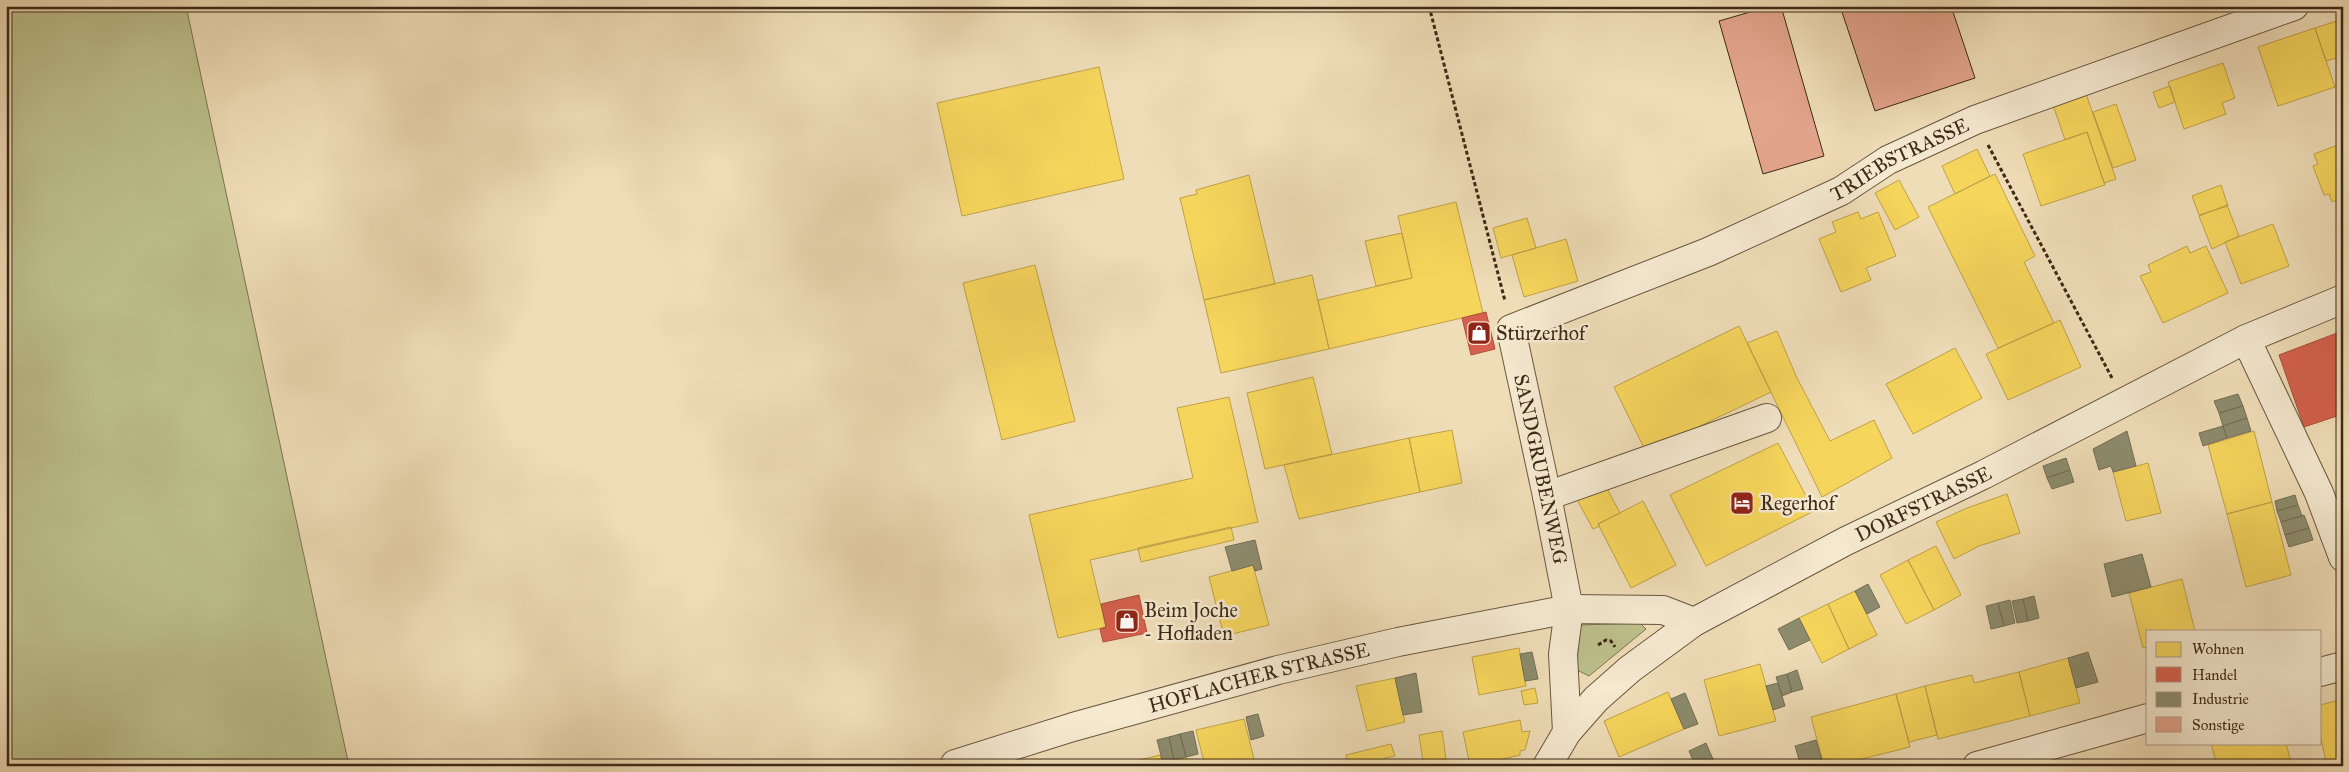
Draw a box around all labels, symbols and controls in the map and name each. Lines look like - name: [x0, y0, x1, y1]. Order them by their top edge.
- street label: TRIEBSTRASSE: [1827, 113, 1972, 206]
- shop icon: Stürzerhof: [1466, 320, 1492, 346]
- place label: Stürzerhof: [1496, 321, 1589, 345]
- street label: SANDGRUBENWEG: [1509, 372, 1573, 566]
- street label: DORFSTRASSE: [1851, 461, 1995, 547]
- hotel icon: Regerhof: [1729, 490, 1755, 516]
- place label: Regerhof: [1760, 491, 1838, 516]
- place label: Beim Joche - Hofladen: [1144, 598, 1238, 645]
- shop icon: Beim Joche - Hofladen: [1114, 608, 1140, 634]
- legend: [2146, 630, 2322, 744]
- street label: HOFLACHER STRASSE: [1146, 637, 1372, 717]
- text: Wohnen: [2192, 640, 2244, 658]
- text: Handel: [2192, 666, 2238, 684]
- text: Industrie: [2192, 690, 2249, 708]
- text: Sonstige: [2192, 716, 2245, 734]

